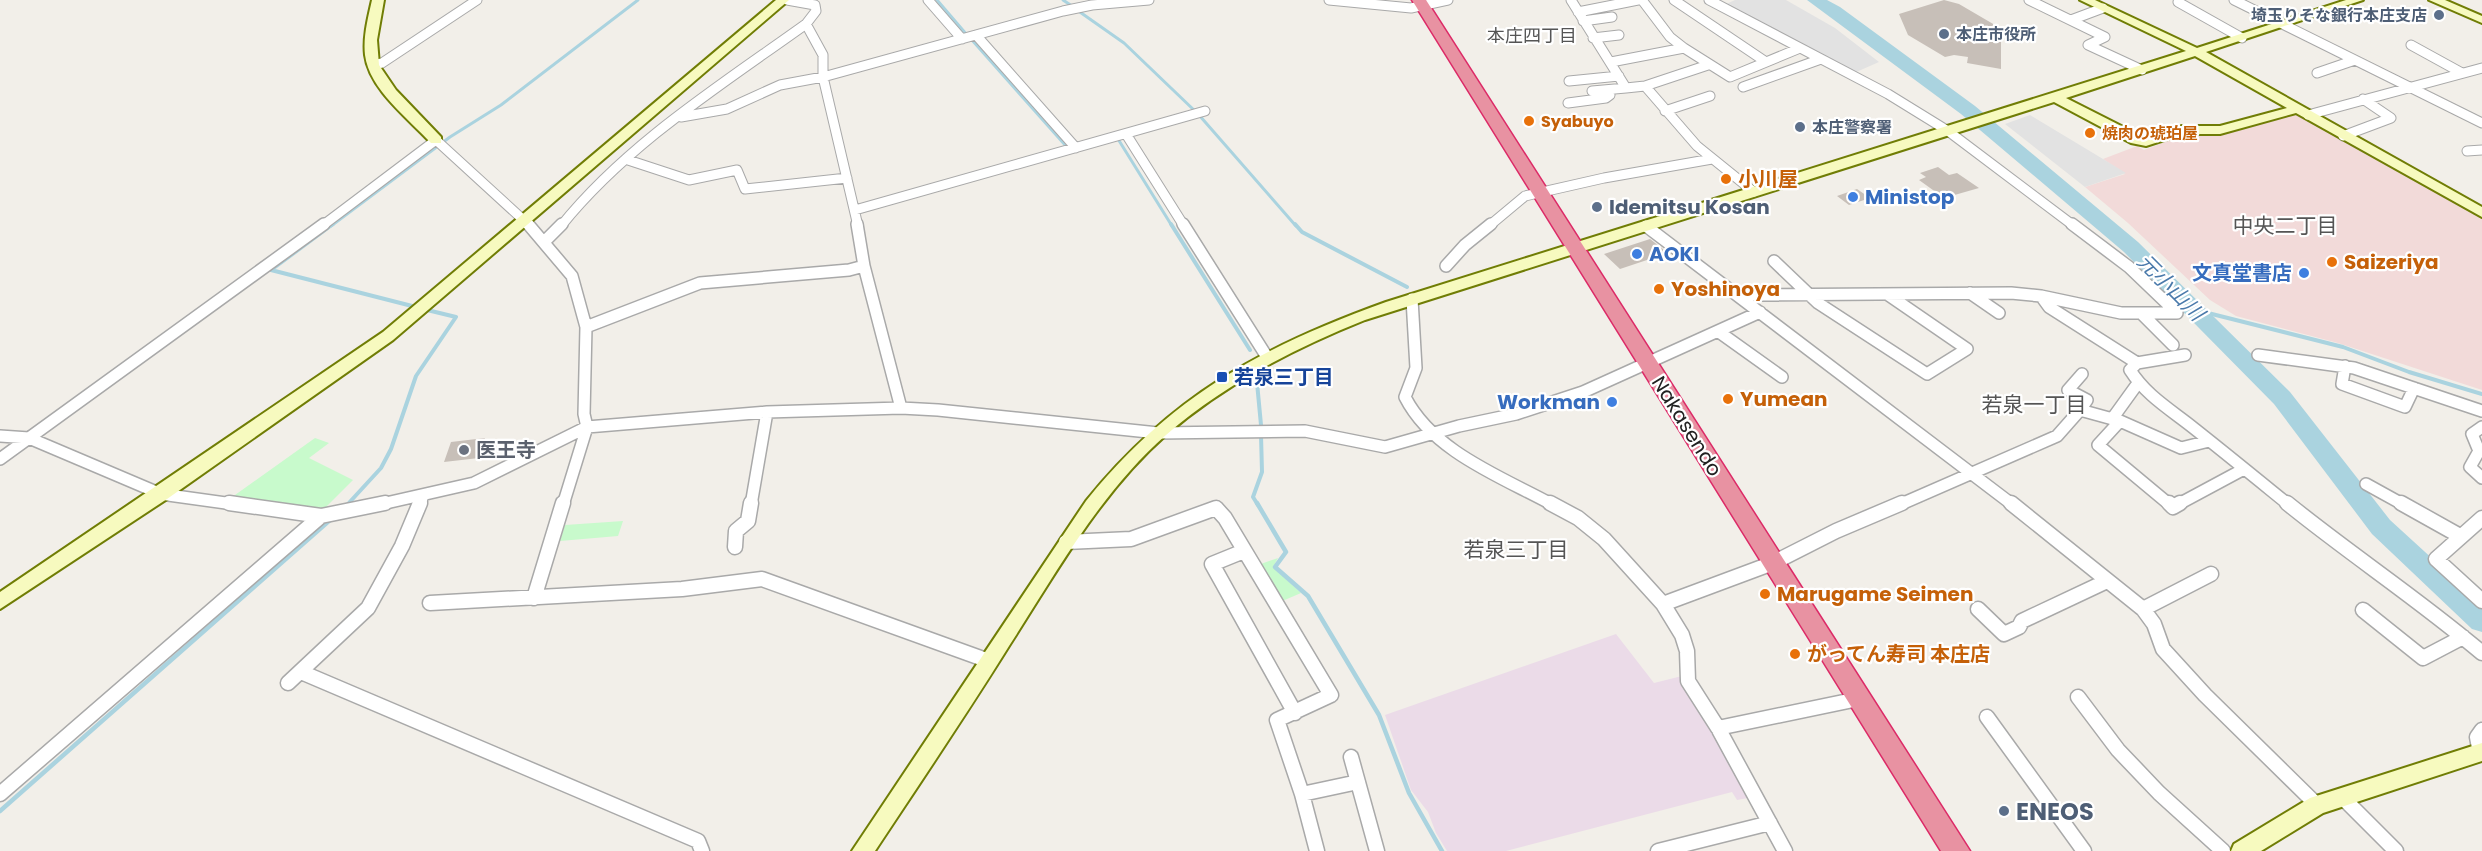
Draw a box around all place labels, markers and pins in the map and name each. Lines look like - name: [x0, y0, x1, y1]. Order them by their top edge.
- place label: 埼玉りそな銀行本庄支店: [2251, 4, 2427, 27]
- marker: 埼玉りそな銀行本庄支店: [2432, 8, 2446, 22]
- place label: 本庄市役所: [1956, 23, 2036, 46]
- marker: 本庄市役所: [1937, 27, 1951, 41]
- place label: Syabuyo: [1541, 110, 1614, 133]
- marker: Syabuyo: [1522, 114, 1536, 128]
- place label: 本庄警察署: [1812, 116, 1892, 139]
- marker: 本庄警察署: [1793, 120, 1807, 134]
- place label: 焼肉の琥珀屋: [2102, 122, 2198, 145]
- marker: 焼肉の琥珀屋: [2083, 126, 2097, 140]
- place label: 小川屋: [1738, 165, 1798, 193]
- marker: 小川屋: [1719, 172, 1733, 186]
- place label: Ministop: [1865, 183, 1955, 211]
- marker: Ministop: [1846, 190, 1860, 204]
- place label: Idemitsu Kosan: [1609, 193, 1770, 221]
- marker: Idemitsu Kosan: [1590, 200, 1604, 214]
- place label: AOKI: [1649, 240, 1699, 268]
- marker: AOKI: [1630, 247, 1644, 261]
- place label: Saizeriya: [2344, 248, 2439, 276]
- marker: Saizeriya: [2325, 255, 2339, 269]
- place label: 文真堂書店: [2192, 259, 2292, 287]
- marker: 文真堂書店: [2297, 266, 2311, 280]
- place label: Yoshinoya: [1671, 275, 1780, 303]
- marker: Yoshinoya: [1652, 282, 1666, 296]
- place label: 若泉三丁目: [1234, 363, 1334, 391]
- marker: 若泉三丁目: [1215, 370, 1229, 384]
- place label: Yumean: [1740, 385, 1827, 413]
- place label: Workman: [1497, 388, 1600, 416]
- marker: Yumean: [1721, 392, 1735, 406]
- marker: Workman: [1605, 395, 1619, 409]
- place label: 医王寺: [476, 436, 536, 464]
- marker: 医王寺: [457, 443, 471, 457]
- place label: Marugame Seimen: [1777, 580, 1973, 608]
- marker: Marugame Seimen: [1758, 587, 1772, 601]
- place label: がってん寿司 本庄店: [1807, 640, 1990, 668]
- marker: がってん寿司 本庄店: [1788, 647, 1802, 661]
- place label: ENEOS: [2016, 795, 2094, 828]
- marker: ENEOS: [1997, 804, 2011, 818]

